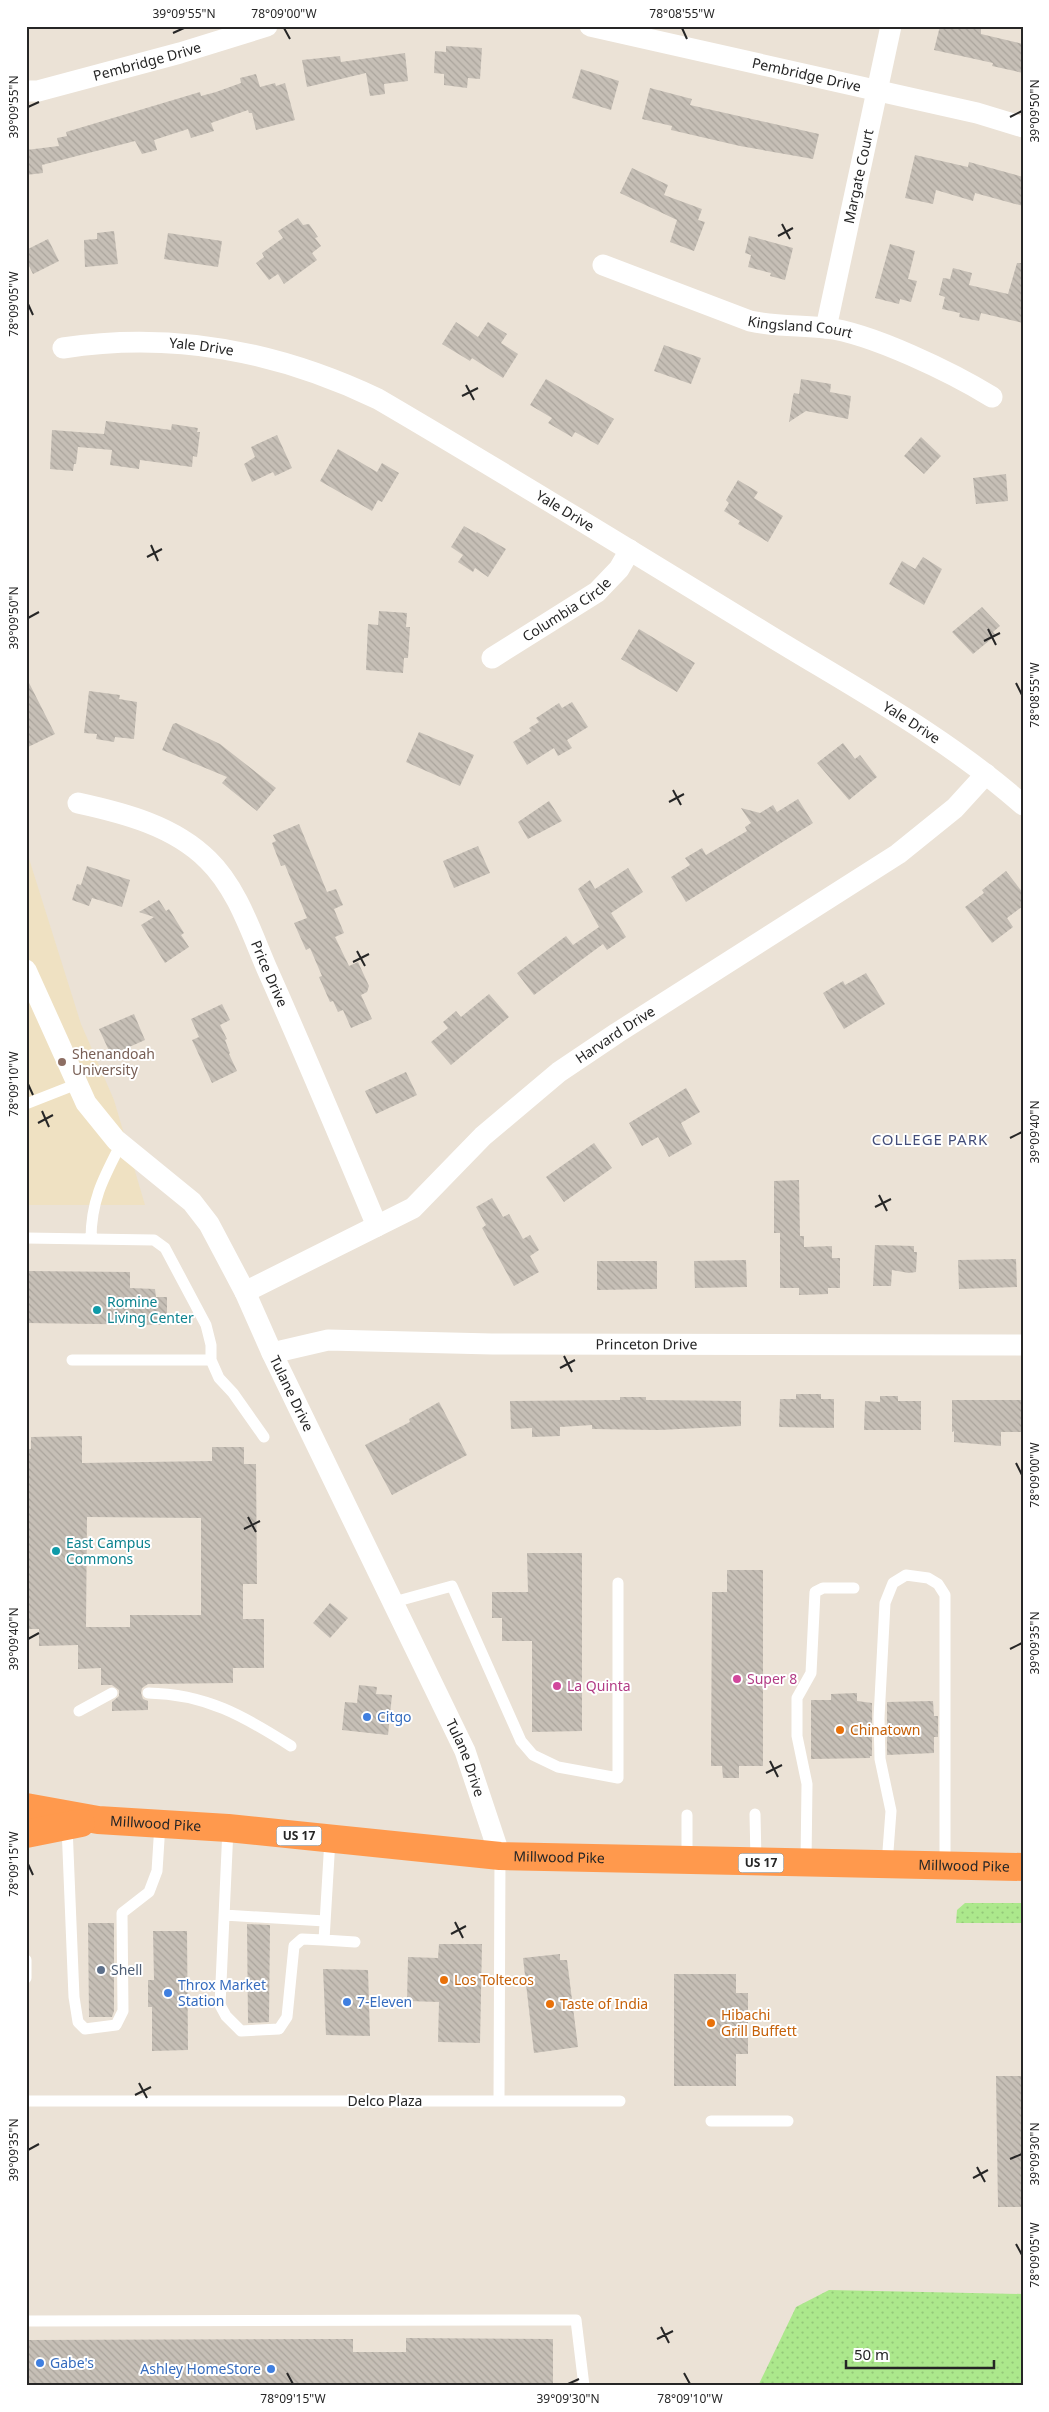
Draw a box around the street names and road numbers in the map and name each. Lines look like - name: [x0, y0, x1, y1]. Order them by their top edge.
- street label: Pembridge Drive: [91, 37, 203, 85]
- street label: Pembridge Drive: [750, 53, 863, 96]
- street label: Margate Court: [839, 127, 878, 225]
- street label: Kingsland Court: [746, 311, 855, 342]
- street label: Yale Drive: [169, 333, 236, 360]
- street label: Yale Drive: [533, 485, 598, 535]
- street label: Columbia Circle: [519, 573, 615, 646]
- street label: Yale Drive: [879, 696, 944, 748]
- street label: Price Drive: [247, 937, 293, 1010]
- street label: Harvard Drive: [571, 1001, 658, 1067]
- street label: Princeton Drive: [596, 1334, 697, 1353]
- street label: Tulane Drive: [266, 1352, 319, 1434]
- street label: Tulane Drive: [442, 1716, 490, 1799]
- street label: Millwood Pike: [110, 1811, 202, 1835]
- road number: US 17: [276, 1826, 322, 1845]
- street label: Millwood Pike: [513, 1846, 605, 1867]
- road number: US 17: [738, 1854, 784, 1872]
- street label: Millwood Pike: [918, 1855, 1010, 1876]
- street label: Delco Plaza: [348, 2091, 422, 2110]

